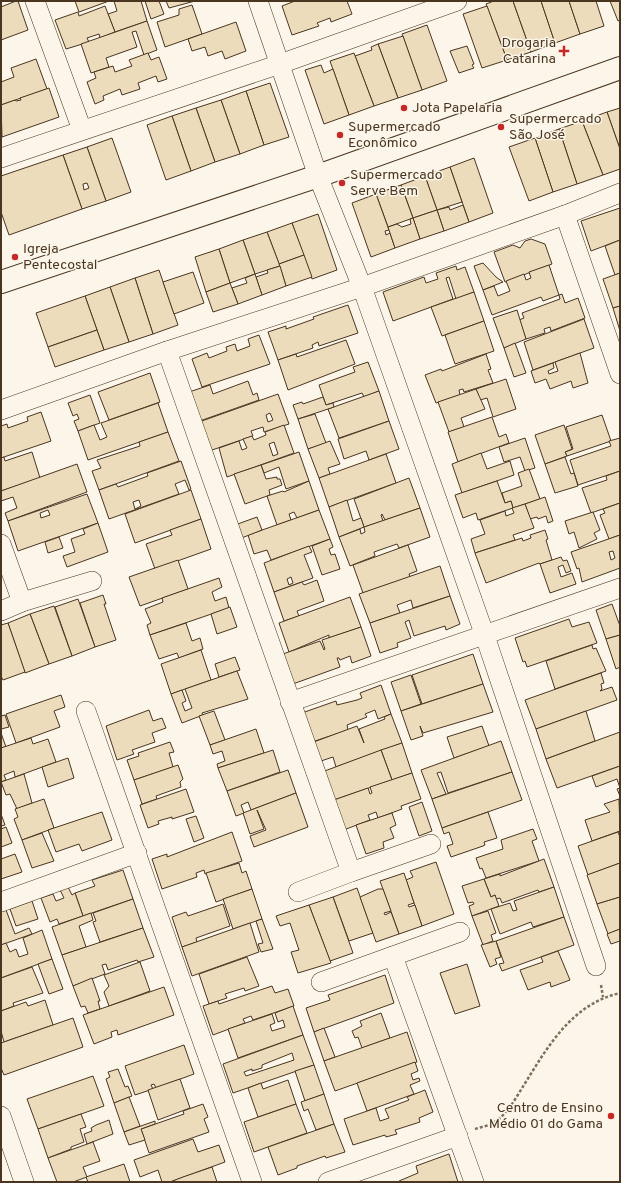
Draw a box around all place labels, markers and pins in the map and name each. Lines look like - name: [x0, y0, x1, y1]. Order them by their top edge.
- place label: Drogaria Catarina: [501, 35, 556, 68]
- marker: Drogaria Catarina: [559, 46, 569, 56]
- place label: Jota Papelaria: [412, 100, 502, 117]
- marker: Jota Papelaria: [399, 103, 409, 113]
- place label: Supermercado São José: [509, 111, 602, 144]
- place label: Supermercado Econômico: [348, 119, 441, 152]
- marker: Supermercado São José: [496, 122, 506, 132]
- marker: Supermercado Econômico: [335, 130, 345, 140]
- place label: Supermercado Serve Bem: [350, 167, 443, 200]
- marker: Supermercado Serve Bem: [337, 178, 347, 188]
- place label: Igreja Pentecostal: [23, 241, 98, 274]
- marker: Igreja Pentecostal: [10, 252, 20, 262]
- place label: Centro de Ensino Médio 01 do Gama: [489, 1100, 603, 1133]
- marker: Centro de Ensino Médio 01 do Gama: [606, 1111, 616, 1121]

